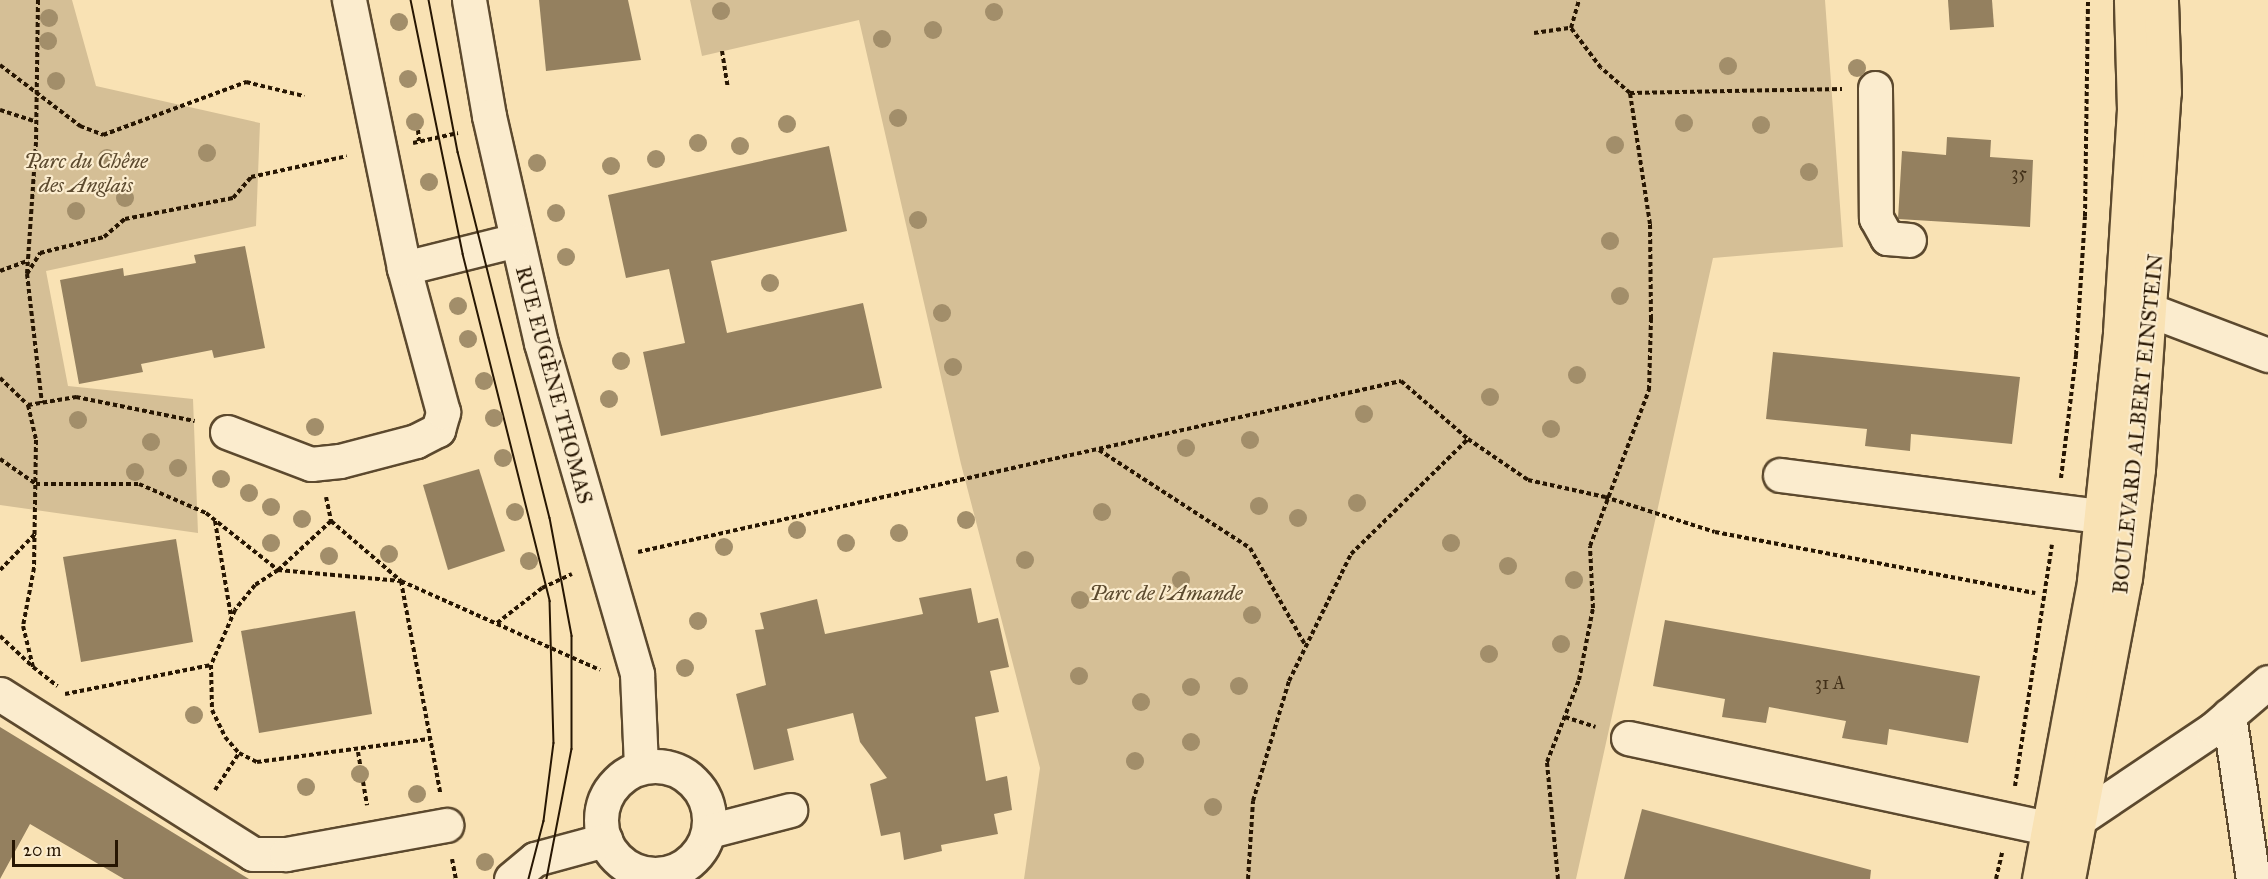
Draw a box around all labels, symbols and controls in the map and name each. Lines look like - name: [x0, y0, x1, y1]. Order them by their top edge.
- park label: Parc du Chêne des Anglais: [24, 148, 148, 198]
- house number: 35: [2011, 162, 2027, 184]
- street label: BOULEVARD ALBERT EINSTEIN: [2108, 253, 2168, 595]
- street label: RUE EUGÈNE THOMAS: [510, 263, 598, 507]
- park label: Parc de l'Amande: [1089, 580, 1243, 606]
- house number: 31 A: [1815, 672, 1845, 694]
- scale bar: [15, 828, 122, 866]
- text: 20 m: [23, 839, 61, 861]

